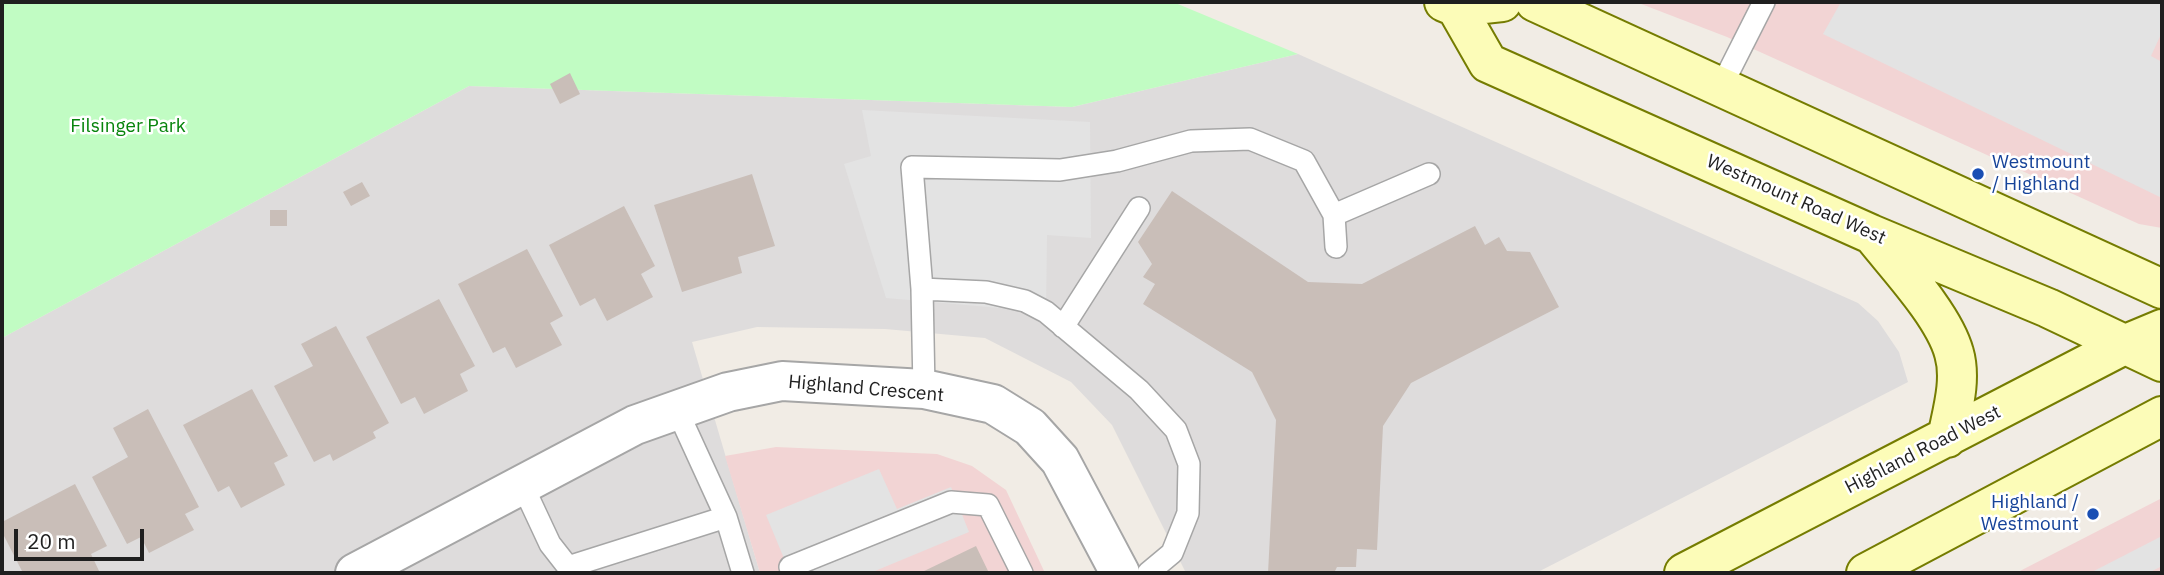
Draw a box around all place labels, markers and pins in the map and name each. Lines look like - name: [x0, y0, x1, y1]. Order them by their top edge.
- place label: Westmount / Highland: [1992, 152, 2090, 196]
- marker: Westmount / Highland: [1970, 166, 1986, 182]
- place label: Highland / Westmount: [1981, 492, 2079, 536]
- marker: Highland / Westmount: [2085, 506, 2101, 522]

